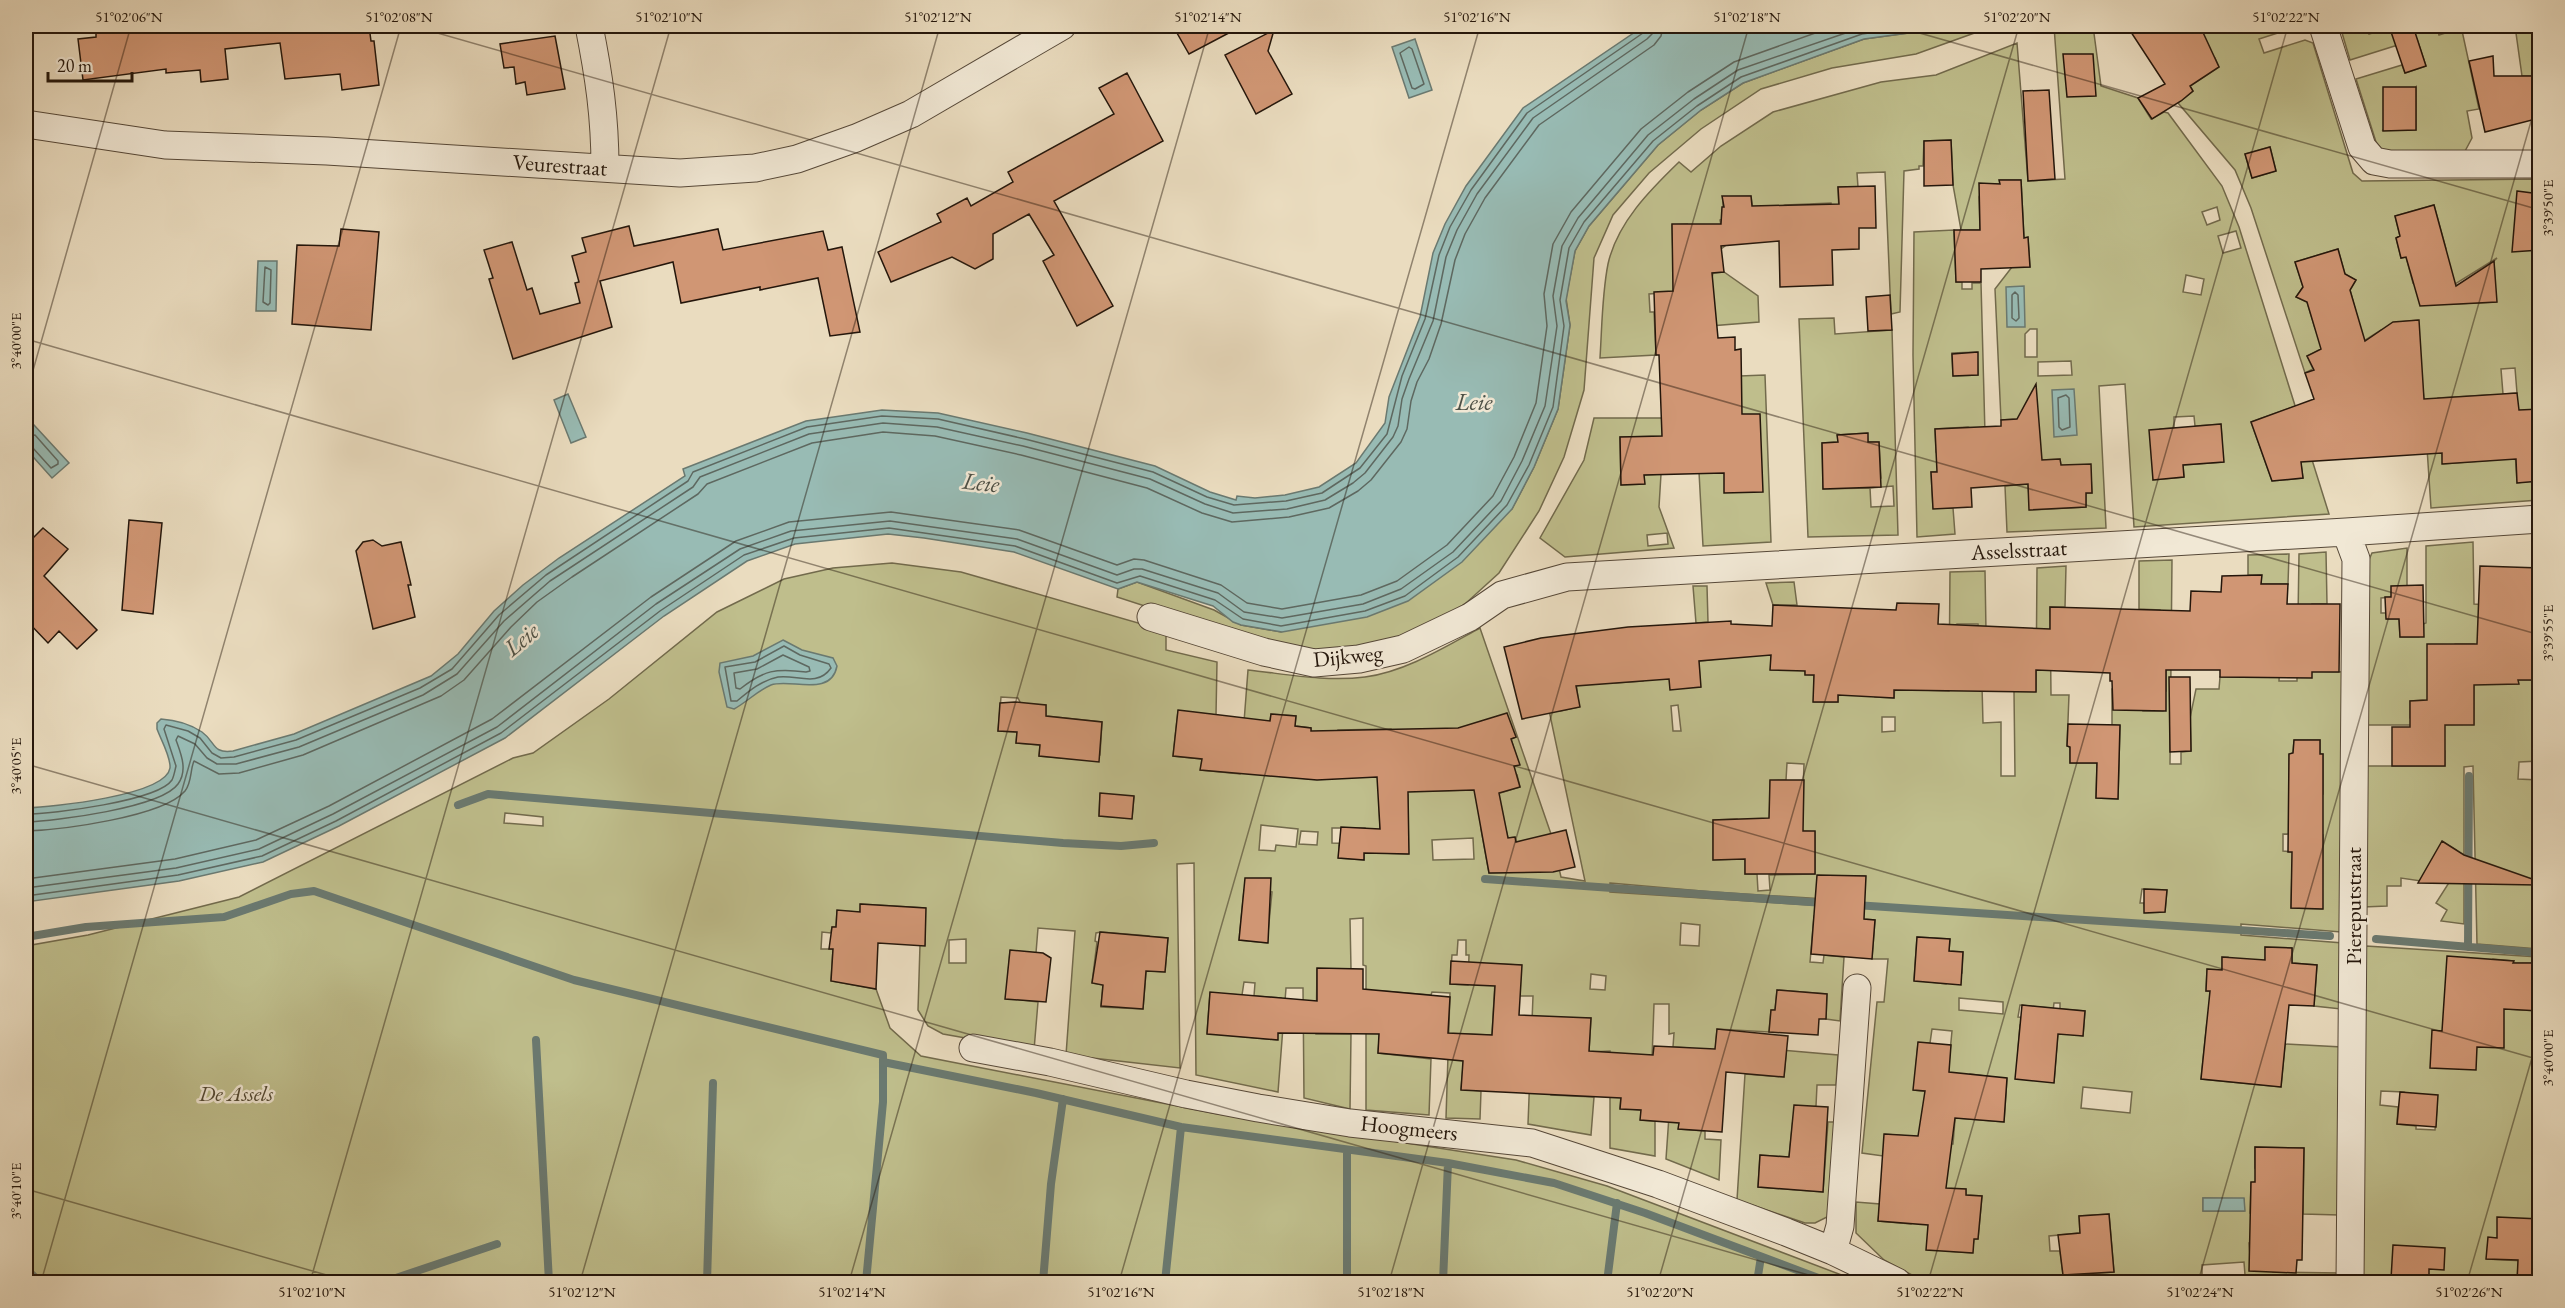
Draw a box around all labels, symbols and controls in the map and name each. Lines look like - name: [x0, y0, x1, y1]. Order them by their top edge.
- text: 51°02'06"N: [95, 7, 163, 26]
- text: 51°02'08"N: [365, 7, 433, 26]
- text: 51°02'10"N: [635, 7, 703, 26]
- text: 51°02'12"N: [904, 7, 972, 26]
- text: 51°02'14"N: [1174, 7, 1242, 26]
- text: 51°02'16"N: [1443, 7, 1511, 26]
- text: 51°02'18"N: [1713, 7, 1781, 26]
- text: 51°02'20"N: [1983, 7, 2051, 26]
- text: 51°02'22"N: [2252, 7, 2320, 26]
- scale bar: [48, 45, 132, 83]
- text: 20 m: [57, 54, 92, 77]
- street label: Veurestraat: [512, 147, 608, 183]
- text: 3°39'50"E: [2538, 179, 2557, 236]
- text: 3°40'00"E: [6, 312, 25, 369]
- water label: Leie: [1455, 386, 1493, 417]
- water label: Leie: [960, 465, 1002, 499]
- street label: Asselsstraat: [1969, 533, 2068, 567]
- text: 3°39'55"E: [2538, 604, 2557, 661]
- water label: Leie: [496, 615, 546, 663]
- street label: Dijkweg: [1312, 638, 1385, 674]
- text: 3°40'05"E: [6, 737, 25, 794]
- street label: Piereputstraat: [2339, 847, 2368, 965]
- text: 3°40'00"E: [2538, 1029, 2557, 1086]
- park label: De Assels: [198, 1079, 274, 1108]
- street label: Hoogmeers: [1359, 1108, 1459, 1148]
- text: 3°40'10"E: [6, 1162, 25, 1219]
- text: 51°02'10"N: [278, 1282, 346, 1301]
- text: 51°02'12"N: [548, 1282, 616, 1301]
- text: 51°02'14"N: [818, 1282, 886, 1301]
- text: 51°02'16"N: [1087, 1282, 1155, 1301]
- text: 51°02'18"N: [1357, 1282, 1425, 1301]
- text: 51°02'20"N: [1626, 1282, 1694, 1301]
- text: 51°02'22"N: [1896, 1282, 1964, 1301]
- text: 51°02'24"N: [2166, 1282, 2234, 1301]
- text: 51°02'26"N: [2435, 1282, 2503, 1301]

